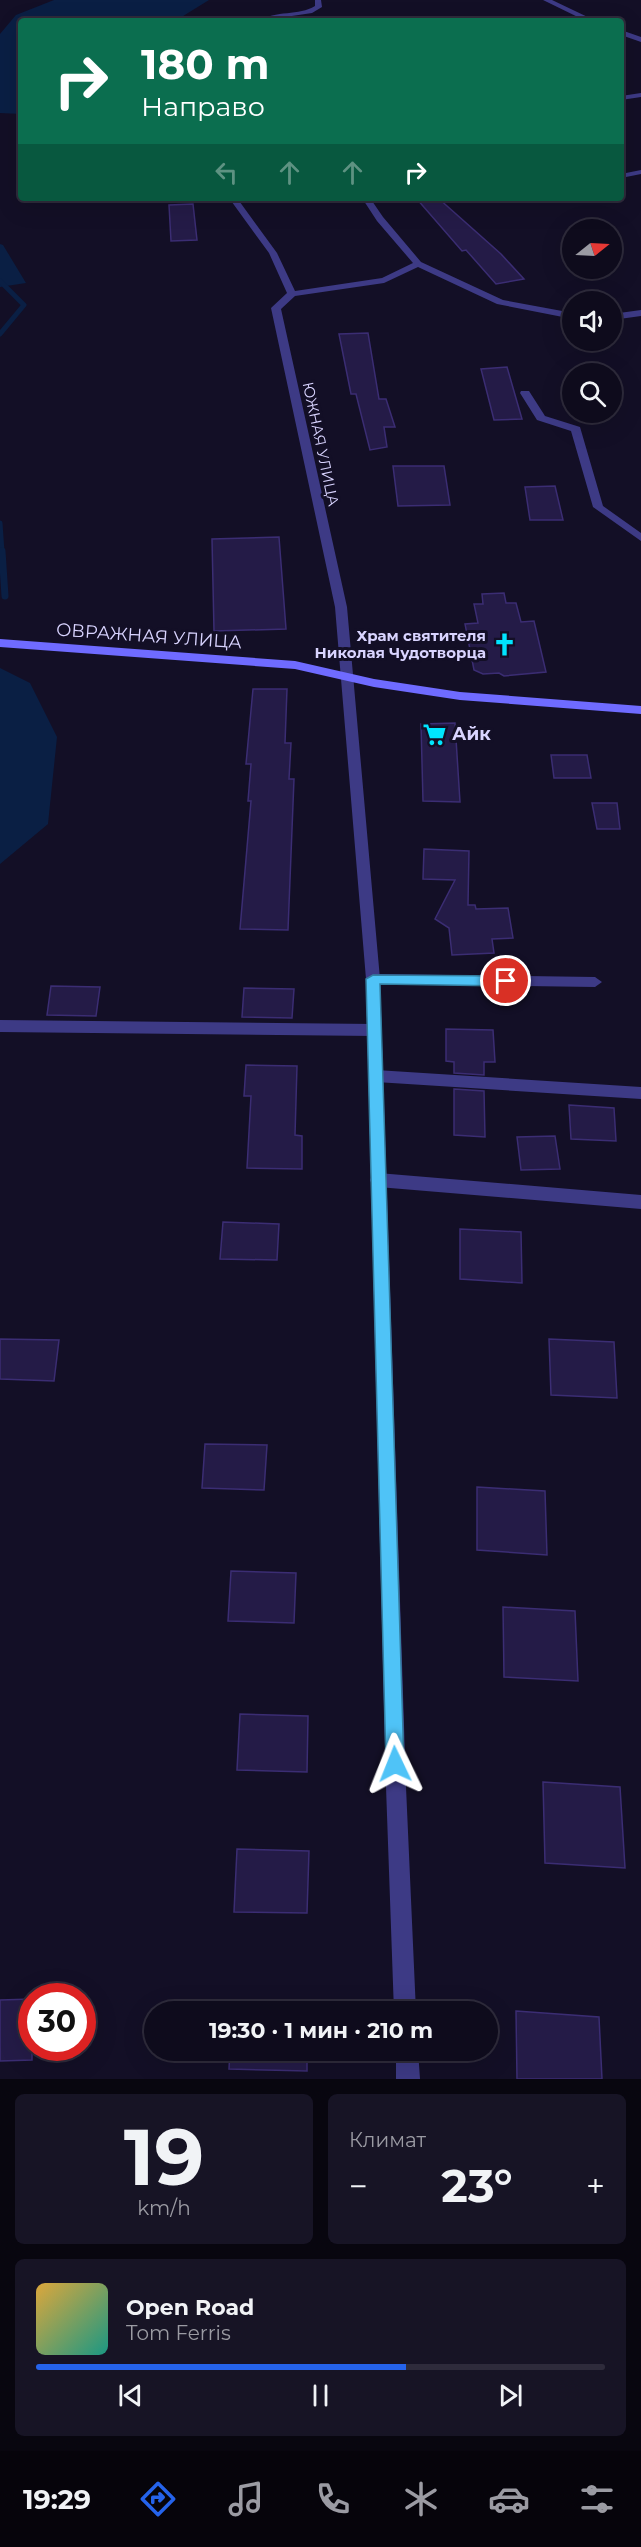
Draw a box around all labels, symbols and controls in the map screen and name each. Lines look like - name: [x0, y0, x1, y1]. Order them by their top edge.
- text: 180 m: [141, 38, 270, 90]
- icon: right: [42, 42, 120, 120]
- text: Направо: [141, 90, 265, 123]
- icon: left: [210, 156, 243, 189]
- icon: ahead: [273, 156, 306, 189]
- icon: ahead: [336, 156, 369, 189]
- icon: right: [399, 156, 432, 189]
- north arrow: [562, 219, 622, 279]
- map controls: [562, 219, 622, 423]
- button: sound: [562, 291, 622, 351]
- button: search: [562, 363, 622, 423]
- street label: ЮЖНАЯ УЛИЦА: [299, 380, 343, 508]
- street label: ОВРАЖНАЯ УЛИЦА: [55, 619, 243, 654]
- place label: Храм святителя Николая Чудотворца: [314, 626, 486, 662]
- church icon: Храм святителя Николая Чудотворца: [491, 631, 517, 657]
- supermarket icon: Айк: [421, 721, 447, 747]
- place label: Айк: [452, 723, 491, 745]
- pin: [480, 955, 531, 1006]
- icon: arrive: [489, 964, 522, 997]
- position arrow: [363, 1732, 427, 1796]
- speed limit sign: 30: [18, 1983, 96, 2061]
- text: 19:30 · 1 мин · 210 m: [209, 2017, 433, 2044]
- text: 19: [124, 2109, 204, 2205]
- text: Климат: [349, 2128, 426, 2152]
- text: 23°: [441, 2158, 513, 2213]
- text: −: [349, 2166, 368, 2206]
- text: +: [586, 2166, 605, 2206]
- text: km/h: [137, 2196, 191, 2220]
- text: Open Road: [126, 2294, 254, 2321]
- text: Tom Ferris: [126, 2321, 231, 2345]
- icon: previous: [114, 2379, 147, 2412]
- icon: pause: [304, 2379, 337, 2412]
- icon: next: [494, 2379, 527, 2412]
- icon: directions: [137, 2478, 179, 2520]
- icon: music: [225, 2478, 267, 2520]
- icon: phone: [312, 2478, 354, 2520]
- icon: climate: [400, 2478, 442, 2520]
- icon: car: [488, 2478, 530, 2520]
- icon: filters: [576, 2478, 618, 2520]
- text: 19:29: [23, 2483, 91, 2516]

